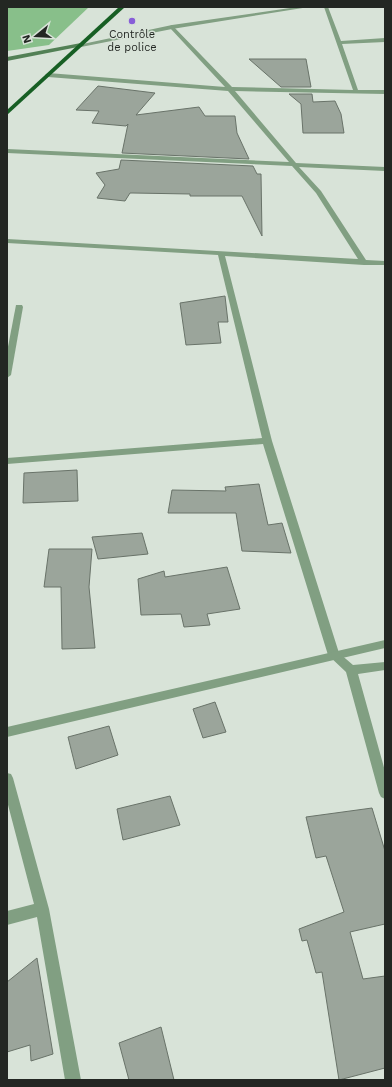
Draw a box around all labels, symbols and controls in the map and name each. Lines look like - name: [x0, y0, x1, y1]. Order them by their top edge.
- north arrow: [16, 16, 56, 56]
- marker: Contrôle de police: [127, 16, 137, 26]
- place label: Contrôle de police: [107, 28, 157, 54]
- text: N: [20, 33, 34, 45]

